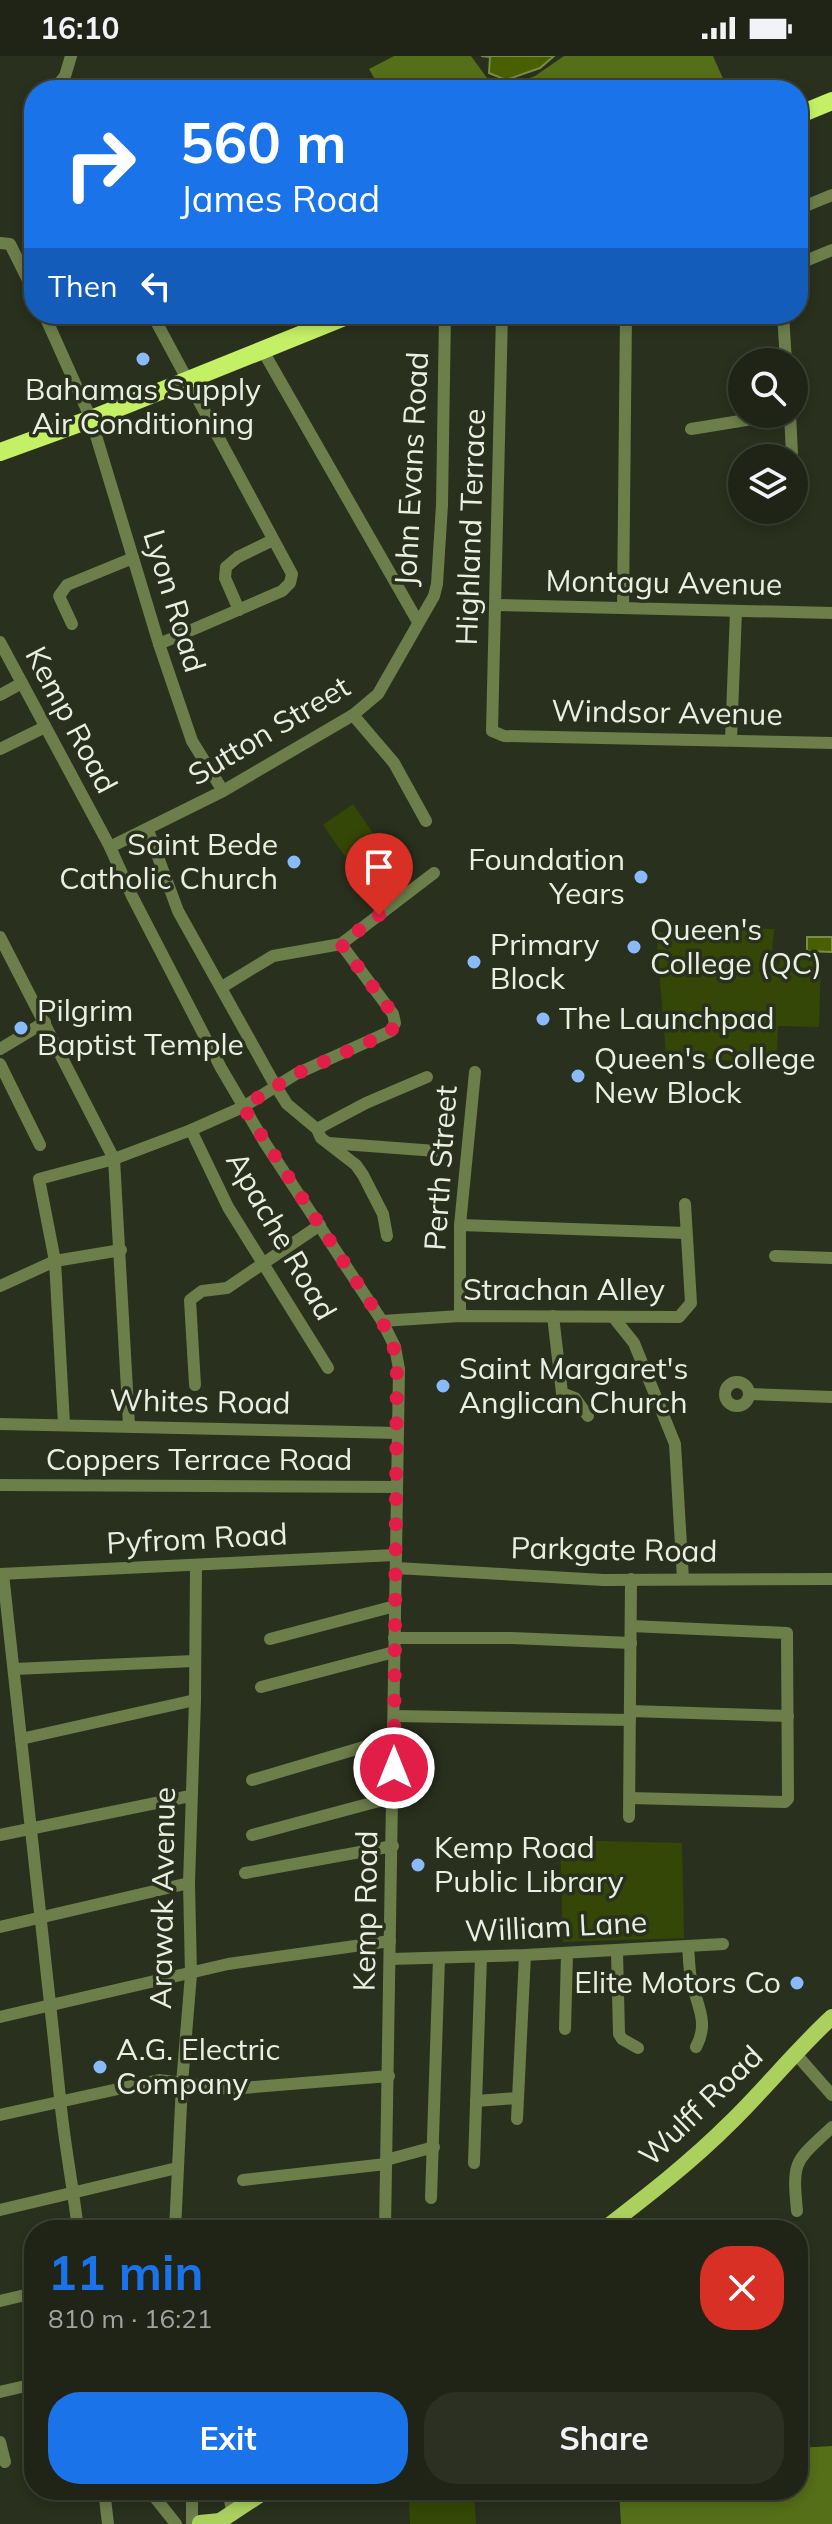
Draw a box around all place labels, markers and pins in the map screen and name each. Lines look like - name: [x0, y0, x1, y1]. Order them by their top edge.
- marker: Bahamas Supply Air Conditioning: [134, 350, 152, 368]
- place label: Bahamas Supply Air Conditioning: [25, 370, 261, 442]
- place label: Saint Bede Catholic Church: [59, 825, 278, 897]
- pin: [345, 833, 413, 915]
- place label: Foundation Years: [468, 840, 625, 912]
- marker: Saint Bede Catholic Church: [285, 853, 303, 871]
- marker: Foundation Years: [632, 868, 650, 886]
- place label: Queen's College (QC): [650, 910, 822, 982]
- place label: Primary Block: [490, 925, 599, 997]
- marker: Queen's College (QC): [625, 938, 643, 956]
- marker: Primary Block: [465, 953, 483, 971]
- place label: Pilgrim Baptist Temple: [37, 991, 244, 1063]
- place label: The Launchpad: [559, 999, 775, 1037]
- marker: The Launchpad: [534, 1010, 552, 1028]
- marker: Pilgrim Baptist Temple: [12, 1019, 30, 1037]
- place label: Queen's College New Block: [594, 1039, 816, 1111]
- marker: Queen's College New Block: [569, 1067, 587, 1085]
- place label: Saint Margaret's Anglican Church: [459, 1349, 688, 1421]
- marker: Saint Margaret's Anglican Church: [434, 1377, 452, 1395]
- place label: Kemp Road Public Library: [434, 1828, 624, 1900]
- marker: Kemp Road Public Library: [409, 1856, 427, 1874]
- place label: Elite Motors Co: [574, 1963, 781, 2001]
- marker: Elite Motors Co: [788, 1974, 806, 1992]
- place label: A.G. Electric Company: [116, 2030, 280, 2102]
- marker: A.G. Electric Company: [91, 2058, 109, 2076]

